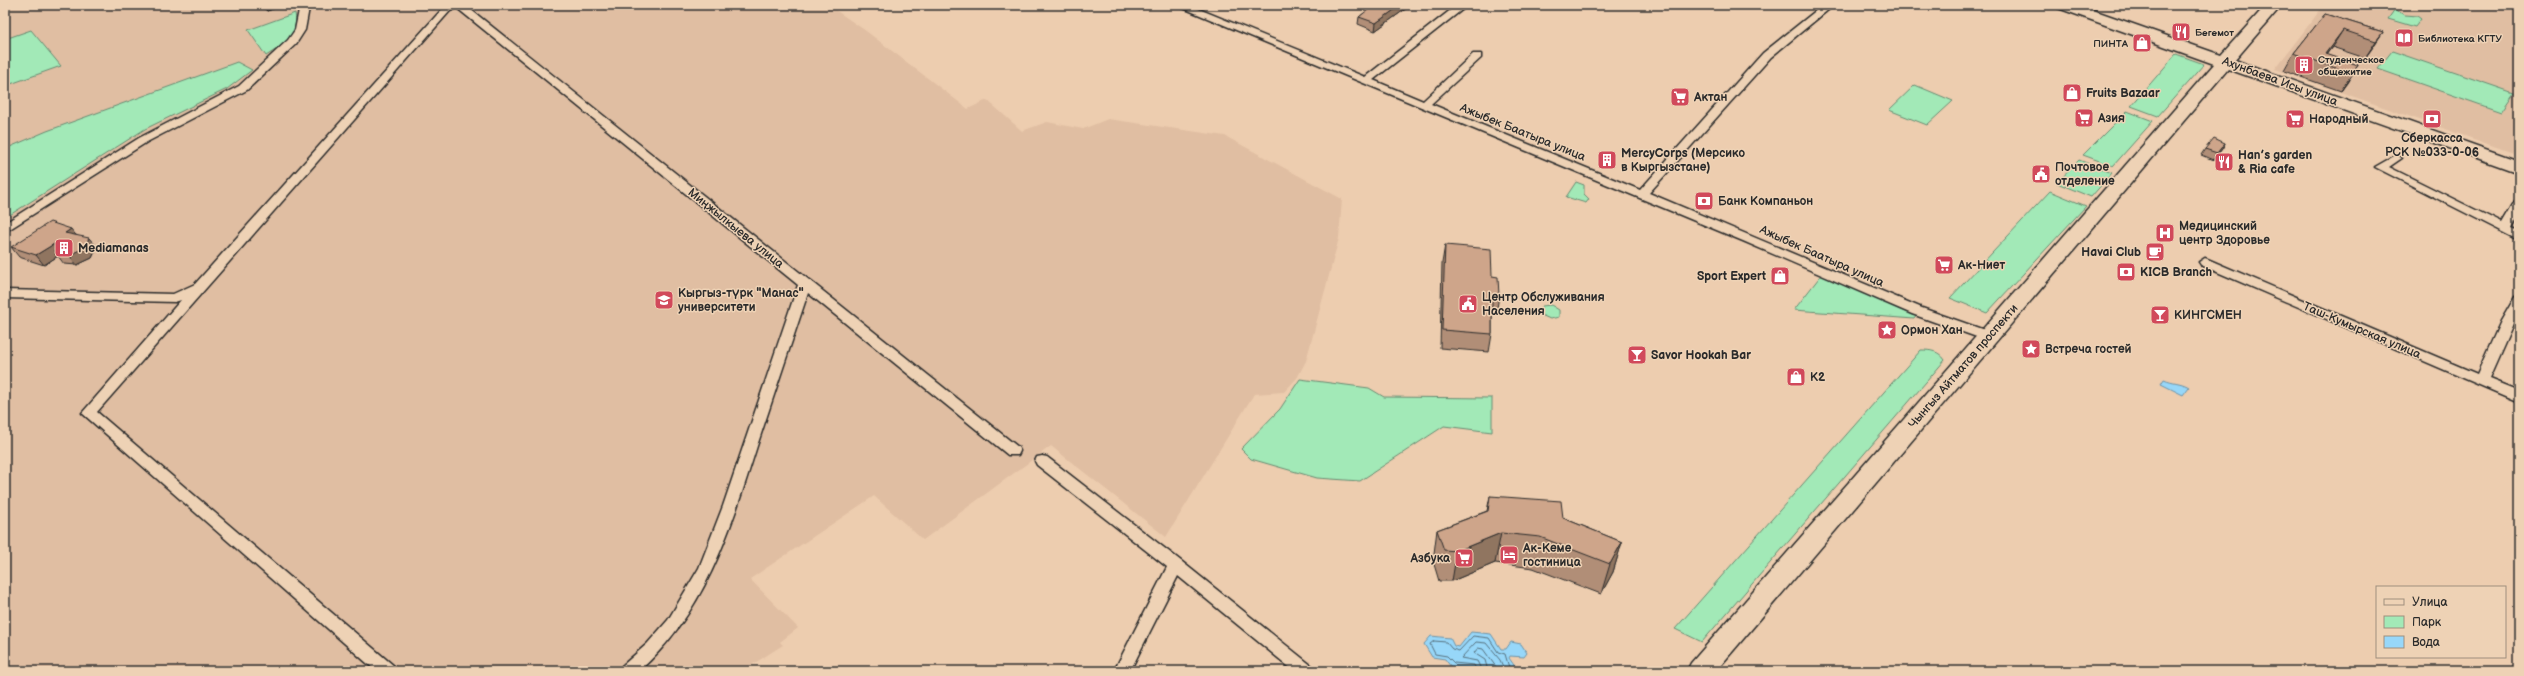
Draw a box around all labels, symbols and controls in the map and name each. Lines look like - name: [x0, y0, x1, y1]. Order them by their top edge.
- restaurant icon: Бегемот: [2170, 21, 2192, 43]
- place label: Бегемот: [2195, 27, 2234, 39]
- library icon: Библиотека КГТУ: [2393, 27, 2415, 49]
- shop icon: ПИНТА: [2131, 32, 2153, 54]
- place label: Библиотека КГТУ: [2418, 33, 2503, 45]
- place label: ПИНТА: [2093, 38, 2129, 50]
- street label: Ахунбаева Исы улица: [2219, 53, 2340, 109]
- building icon: Студенческое общежитие: [2293, 54, 2315, 76]
- place label: Студенческое общежитие: [2318, 54, 2385, 78]
- shop icon: Fruits Bazaar: [2061, 82, 2083, 104]
- supermarket icon: Актан: [1669, 86, 1691, 108]
- place label: Fruits Bazaar: [2086, 86, 2160, 101]
- place label: Актан: [1693, 90, 1727, 105]
- street label: Ажыбек Баатыра улица: [1457, 100, 1588, 165]
- supermarket icon: Азия: [2073, 107, 2095, 129]
- supermarket icon: Народный: [2284, 108, 2306, 130]
- bank icon: Сберкасса РСК №033-0-06: [2421, 108, 2443, 130]
- place label: Азия: [2097, 111, 2125, 126]
- place label: Народный: [2309, 112, 2368, 127]
- place label: Сберкасса РСК №033-0-06: [2385, 131, 2479, 160]
- place label: MercyCorps (Мерсико в Кыргызстане): [1621, 146, 1745, 175]
- place label: Han’s garden & Ria cafe: [2238, 148, 2312, 177]
- building icon: MercyCorps (Мерсико в Кыргызстане): [1596, 149, 1618, 171]
- restaurant icon: Han’s garden & Ria cafe: [2213, 151, 2235, 173]
- place label: Почтовое отделение: [2055, 160, 2115, 189]
- public building icon: Почтовое отделение: [2030, 163, 2052, 185]
- street label: Миңжылкыева улица: [685, 185, 787, 272]
- bank icon: Банк Компаньон: [1693, 190, 1715, 212]
- place label: Банк Компаньон: [1718, 194, 1813, 209]
- place label: Медицинский центр Здоровье: [2179, 219, 2270, 248]
- street label: Ажыбек Баатыра улица: [1757, 222, 1886, 291]
- hospital icon: Медицинский центр Здоровье: [2154, 222, 2176, 244]
- building icon: Mediamanas: [53, 237, 75, 259]
- place label: Mediamanas: [78, 241, 149, 256]
- cafe icon: Havai Club: [2144, 241, 2166, 263]
- place label: Havai Club: [2081, 245, 2141, 260]
- supermarket icon: Ак-Ниет: [1933, 254, 1955, 276]
- place label: Ак-Ниет: [1957, 258, 2005, 273]
- bank icon: KICB Branch: [2115, 261, 2137, 283]
- shop icon: Sport Expert: [1769, 265, 1791, 287]
- place label: KICB Branch: [2140, 265, 2212, 280]
- place label: Sport Expert: [1697, 269, 1766, 284]
- place label: Кыргыз-түрк "Манас" университети: [678, 286, 804, 315]
- school or university icon: Кыргыз-түрк "Манас" университети: [653, 289, 675, 311]
- place label: Центр Обслуживания Населения: [1482, 290, 1605, 319]
- public building icon: Центр Обслуживания Населения: [1457, 293, 1479, 315]
- street label: Таш-Кумырская улица: [2301, 299, 2423, 362]
- street label: Чынгыз Айтматов проспекти: [1905, 301, 2021, 432]
- bar icon: КИНГСМЕН: [2149, 304, 2171, 326]
- place label: КИНГСМЕН: [2174, 308, 2242, 323]
- place icon: Ормон Хан: [1876, 319, 1898, 341]
- place label: Ормон Хан: [1901, 323, 1963, 338]
- place icon: Встреча гостей: [2020, 338, 2042, 360]
- place label: Встреча гостей: [2045, 342, 2132, 357]
- bar icon: Savor Hookah Bar: [1626, 344, 1648, 366]
- place label: Savor Hookah Bar: [1651, 348, 1751, 363]
- shop icon: К2: [1785, 366, 1807, 388]
- place label: К2: [1810, 370, 1826, 385]
- place label: Ак-Кеме гостиница: [1522, 541, 1582, 570]
- hotel icon: Ак-Кеме гостиница: [1498, 544, 1520, 566]
- supermarket icon: Азбука: [1453, 547, 1475, 569]
- place label: Азбука: [1410, 551, 1451, 566]
- legend: [2376, 586, 2506, 658]
- text: Улица: [2412, 595, 2448, 610]
- text: Парк: [2412, 615, 2442, 630]
- text: Вода: [2412, 635, 2440, 650]

